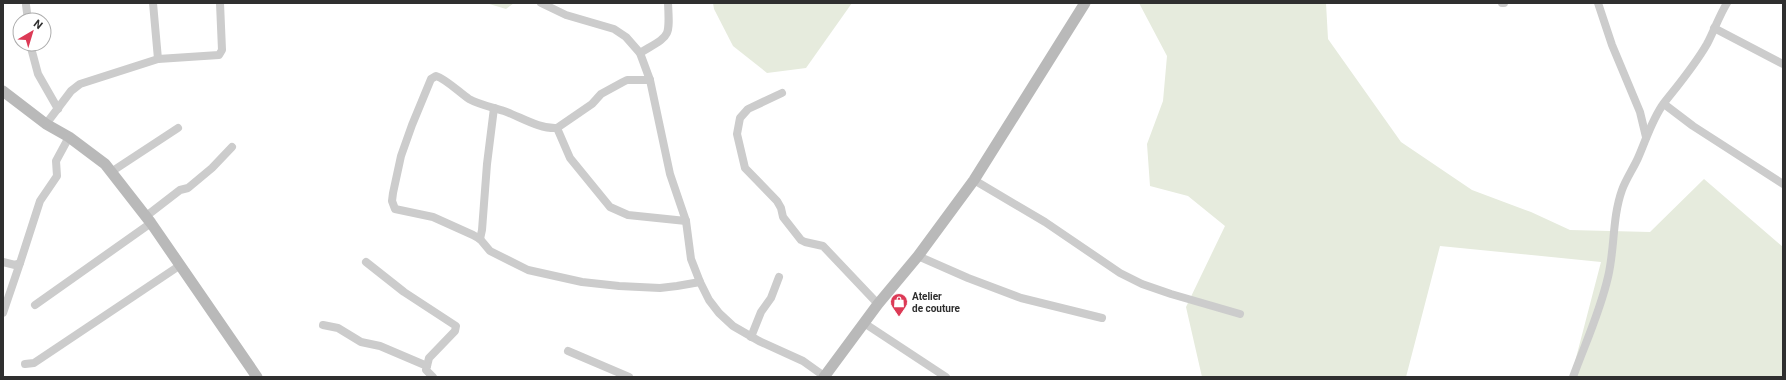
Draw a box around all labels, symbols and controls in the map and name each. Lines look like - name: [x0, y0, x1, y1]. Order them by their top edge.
- north arrow: [12, 12, 52, 52]
- text: N: [31, 17, 45, 32]
- place label: Atelier de couture: [912, 291, 961, 314]
- shop icon: Atelier de couture: [889, 292, 909, 317]

